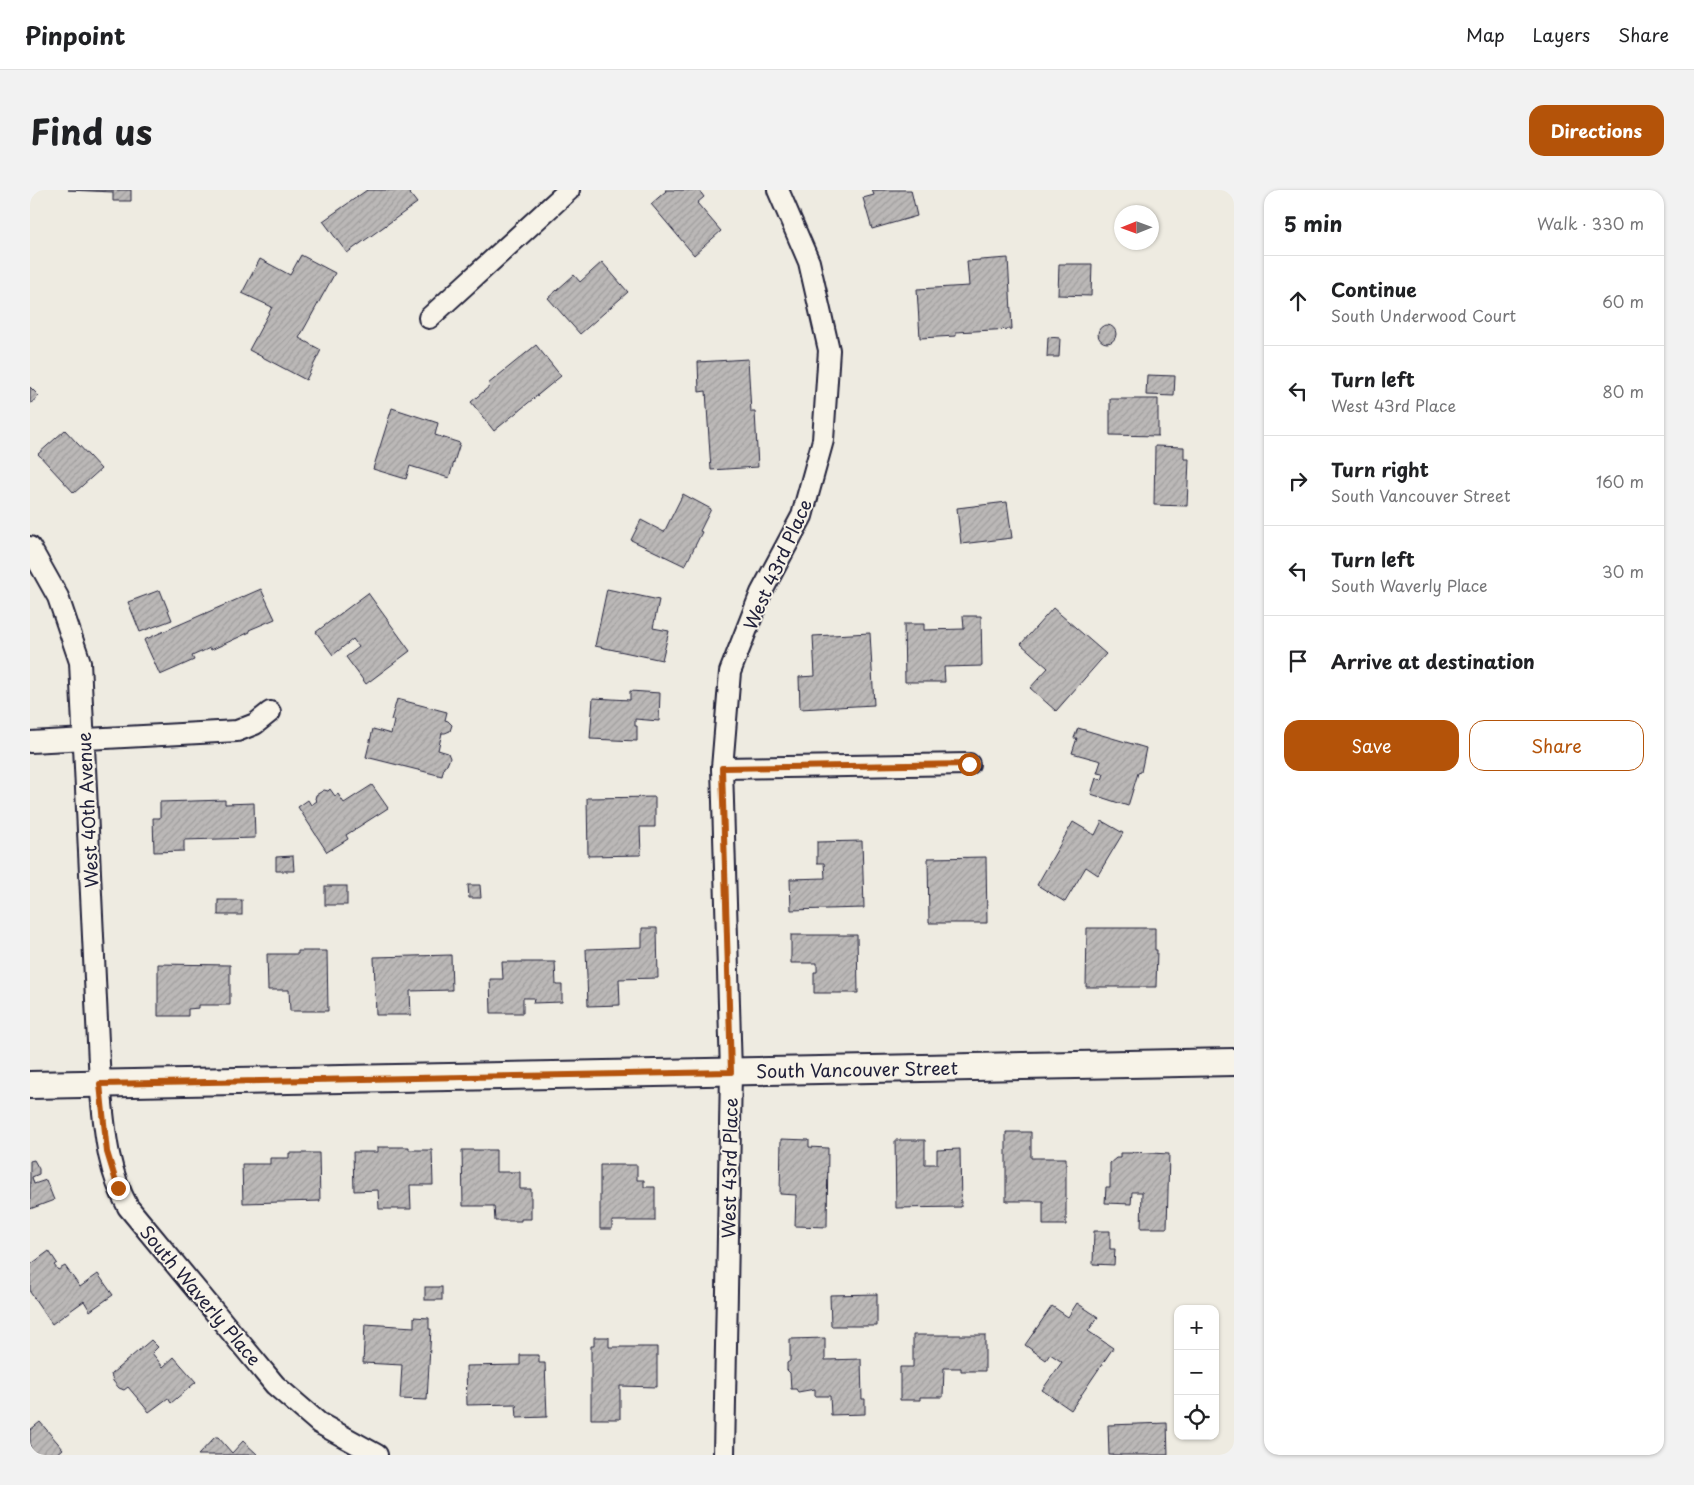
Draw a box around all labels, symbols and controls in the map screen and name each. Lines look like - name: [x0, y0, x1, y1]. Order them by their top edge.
- text: Pinpoint: [25, 17, 126, 53]
- text: Map: [1466, 21, 1505, 48]
- text: Layers: [1533, 21, 1590, 48]
- text: Share: [1618, 21, 1669, 48]
- text: Find us: [30, 104, 152, 157]
- button: Directions: [1529, 105, 1664, 156]
- north arrow: [1114, 205, 1159, 250]
- text: 5 min: [1284, 207, 1342, 239]
- text: Walk · 330 m: [1537, 211, 1644, 235]
- text: Continue: [1331, 275, 1417, 303]
- icon: ahead: [1284, 287, 1312, 315]
- text: 60 m: [1602, 289, 1644, 313]
- text: South Underwood Court: [1331, 303, 1516, 327]
- text: Turn left: [1331, 365, 1415, 393]
- icon: left: [1284, 377, 1312, 405]
- text: 80 m: [1602, 379, 1644, 403]
- text: West 43rd Place: [1331, 393, 1456, 417]
- text: Turn right: [1331, 455, 1429, 483]
- icon: right: [1284, 467, 1312, 495]
- text: 160 m: [1596, 469, 1644, 493]
- text: South Vancouver Street: [1331, 483, 1510, 507]
- street label: West 43rd Place: [736, 494, 818, 634]
- text: Turn left: [1331, 545, 1415, 573]
- icon: left: [1284, 557, 1312, 585]
- text: 30 m: [1602, 559, 1644, 583]
- text: South Waverly Place: [1331, 573, 1488, 597]
- icon: arrive: [1284, 647, 1312, 675]
- text: Arrive at destination: [1331, 647, 1535, 675]
- button: Save: [1284, 720, 1459, 771]
- button: Share: [1469, 720, 1644, 771]
- street label: West 40th Avenue: [69, 731, 105, 889]
- route start: [958, 753, 981, 776]
- street label: South Vancouver Street: [756, 1054, 958, 1084]
- street label: West 43rd Place: [714, 1097, 744, 1239]
- route end: [107, 1177, 130, 1200]
- street label: South Waverly Place: [134, 1219, 268, 1371]
- map controls: [1174, 1305, 1219, 1440]
- button: +: [1174, 1305, 1219, 1350]
- button: −: [1174, 1350, 1219, 1395]
- button: locate: [1174, 1395, 1219, 1440]

